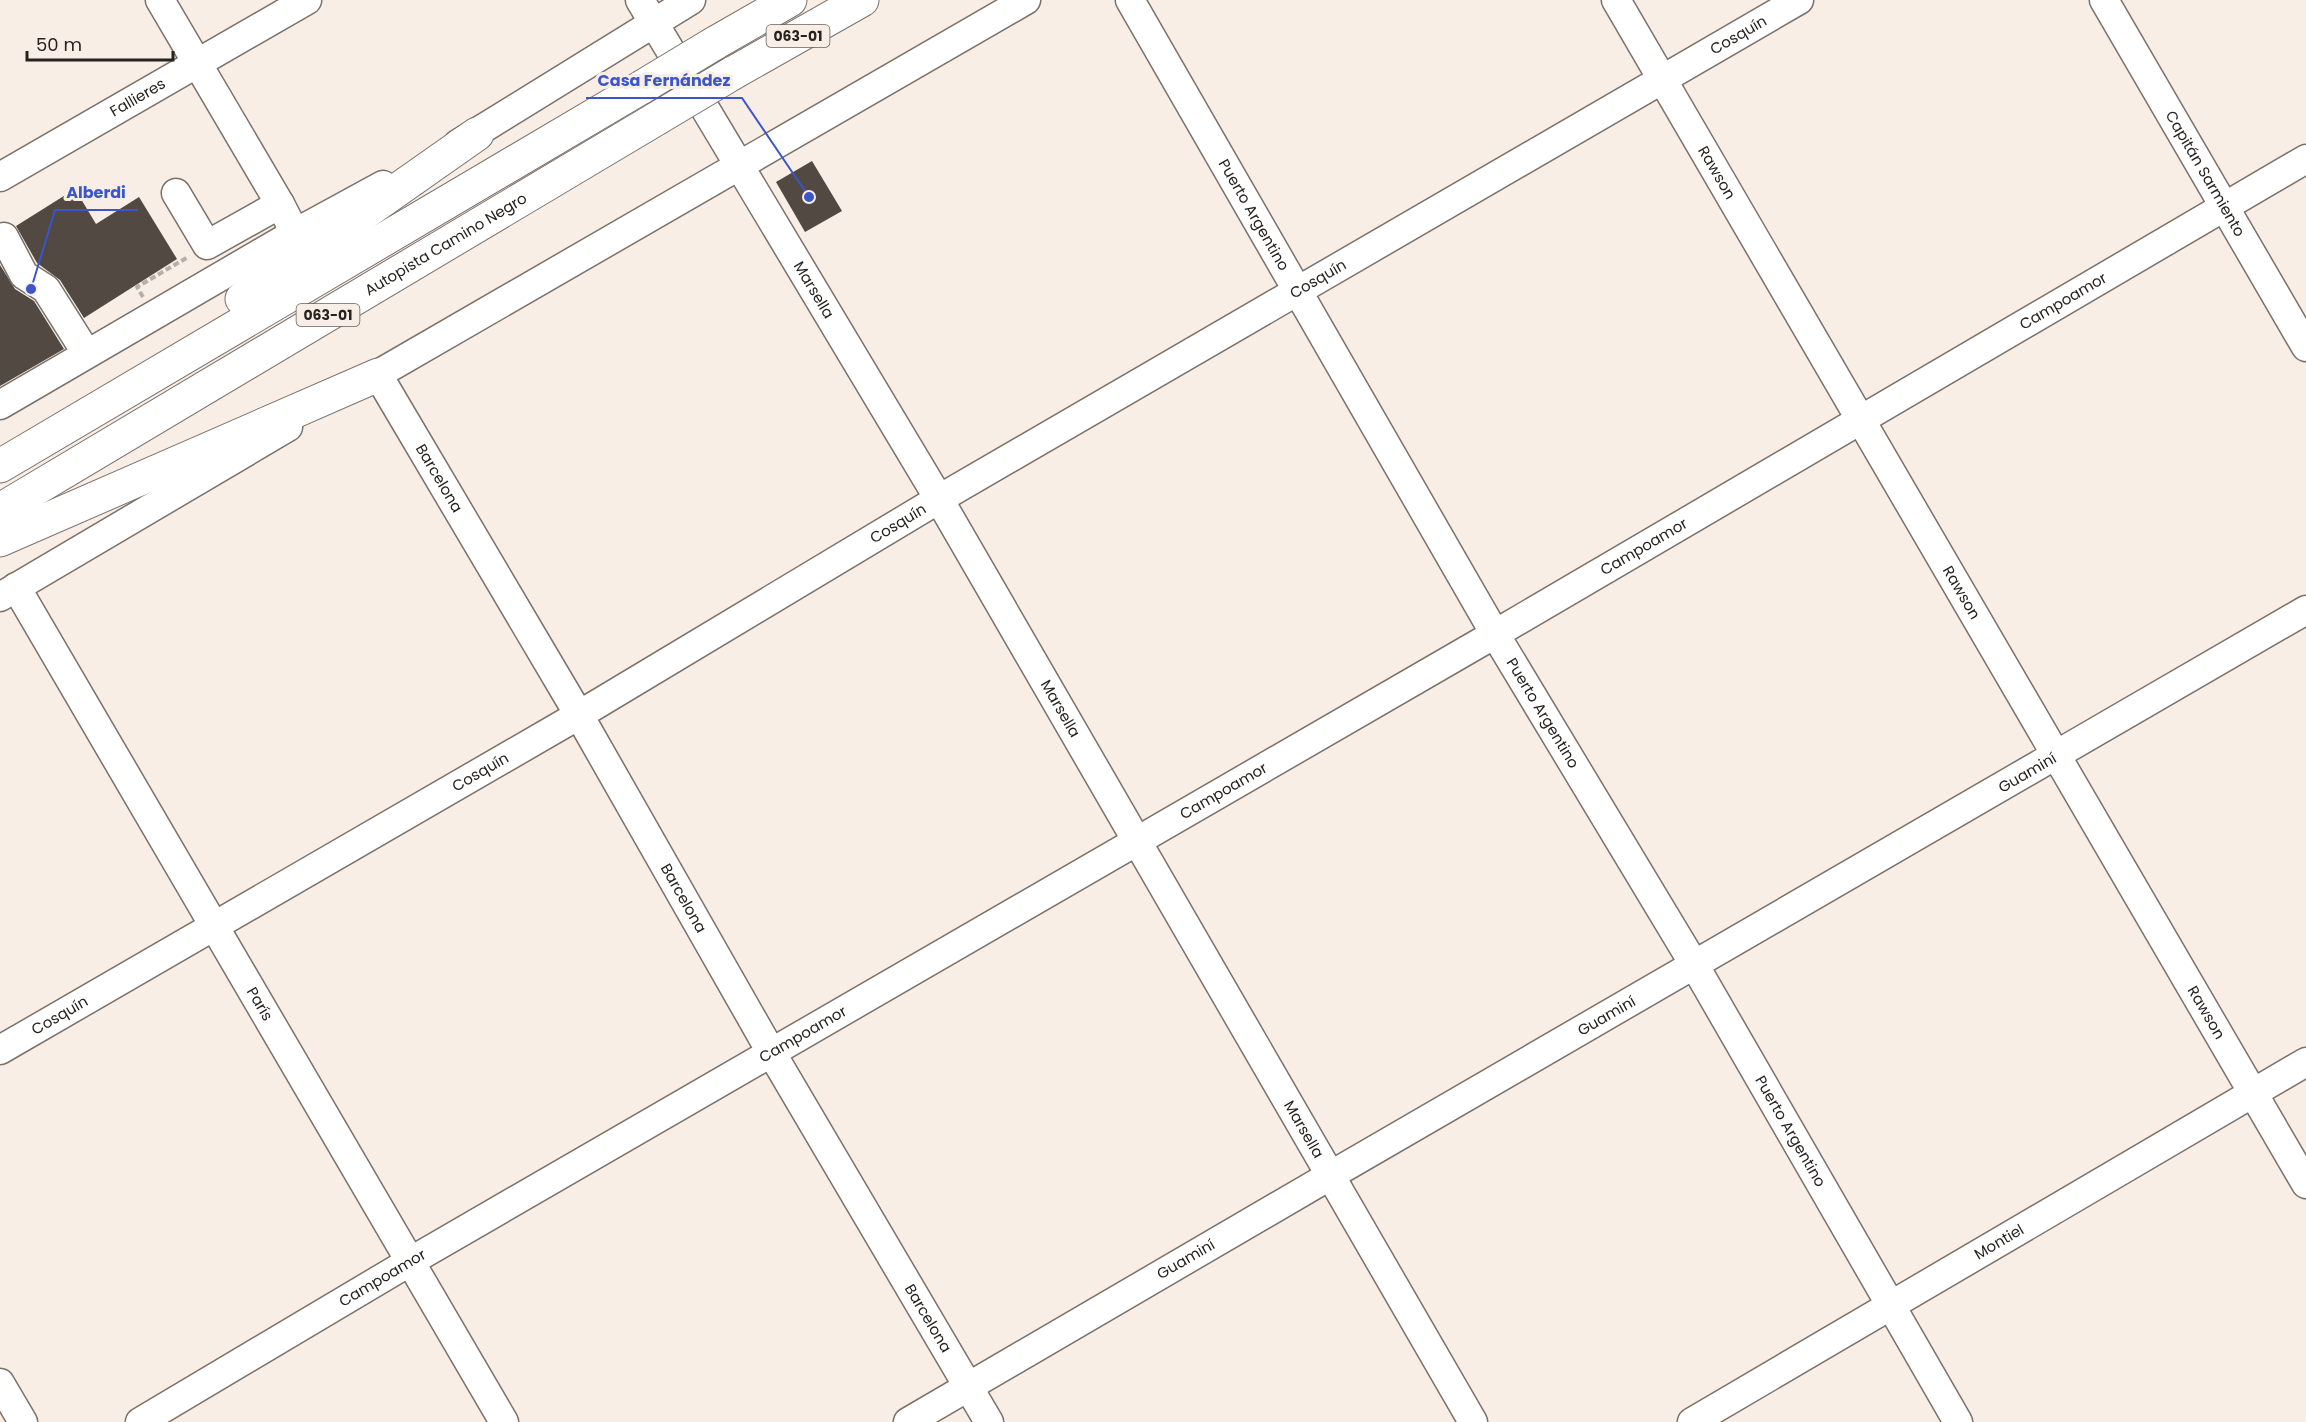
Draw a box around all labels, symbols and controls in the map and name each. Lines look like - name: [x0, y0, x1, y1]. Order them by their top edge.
- street label: Cosquín: [1706, 10, 1770, 59]
- scale bar: [27, 24, 172, 62]
- road number: 063-01: [766, 25, 830, 47]
- text: 50 m: [36, 32, 82, 57]
- callout: Casa Fernández: [586, 64, 742, 98]
- text: Casa Fernández: [598, 69, 730, 92]
- street label: Fallieres: [106, 73, 169, 121]
- street label: Capitán Sarmiento: [2161, 107, 2250, 240]
- street label: Rawson: [1693, 142, 1741, 203]
- street label: Puerto Argentino: [1214, 155, 1295, 274]
- callout: Alberdi: [55, 176, 138, 210]
- text: Alberdi: [66, 181, 126, 204]
- street label: Autopista Camino Negro: [361, 187, 531, 300]
- street label: Cosquín: [1286, 254, 1350, 303]
- street label: Marsella: [789, 257, 839, 322]
- street label: Campoamor: [2015, 267, 2111, 335]
- road number: 063-01: [296, 304, 360, 326]
- street label: Barcelona: [411, 440, 468, 516]
- street label: Cosquín: [866, 498, 930, 548]
- street label: Campoamor: [1596, 512, 1691, 580]
- street label: Rawson: [1938, 562, 1986, 623]
- street label: Puerto Argentino: [1502, 654, 1585, 772]
- street label: Marsella: [1036, 676, 1086, 741]
- street label: Cosquín: [448, 747, 512, 796]
- street label: Guaminí: [1994, 747, 2060, 798]
- street label: Campoamor: [1176, 757, 1271, 824]
- street label: Barcelona: [656, 860, 712, 937]
- street label: Rawson: [2183, 982, 2230, 1043]
- street label: París: [242, 983, 278, 1025]
- street label: Cosquín: [27, 990, 92, 1040]
- street label: Guaminí: [1573, 990, 1640, 1041]
- street label: Campoamor: [755, 1000, 851, 1067]
- street label: Puerto Argentino: [1750, 1071, 1831, 1191]
- street label: Marsella: [1279, 1096, 1329, 1162]
- street label: Montiel: [1970, 1219, 2028, 1264]
- street label: Guaminí: [1153, 1234, 1219, 1284]
- street label: Campoamor: [335, 1243, 430, 1312]
- street label: Barcelona: [900, 1280, 957, 1356]

